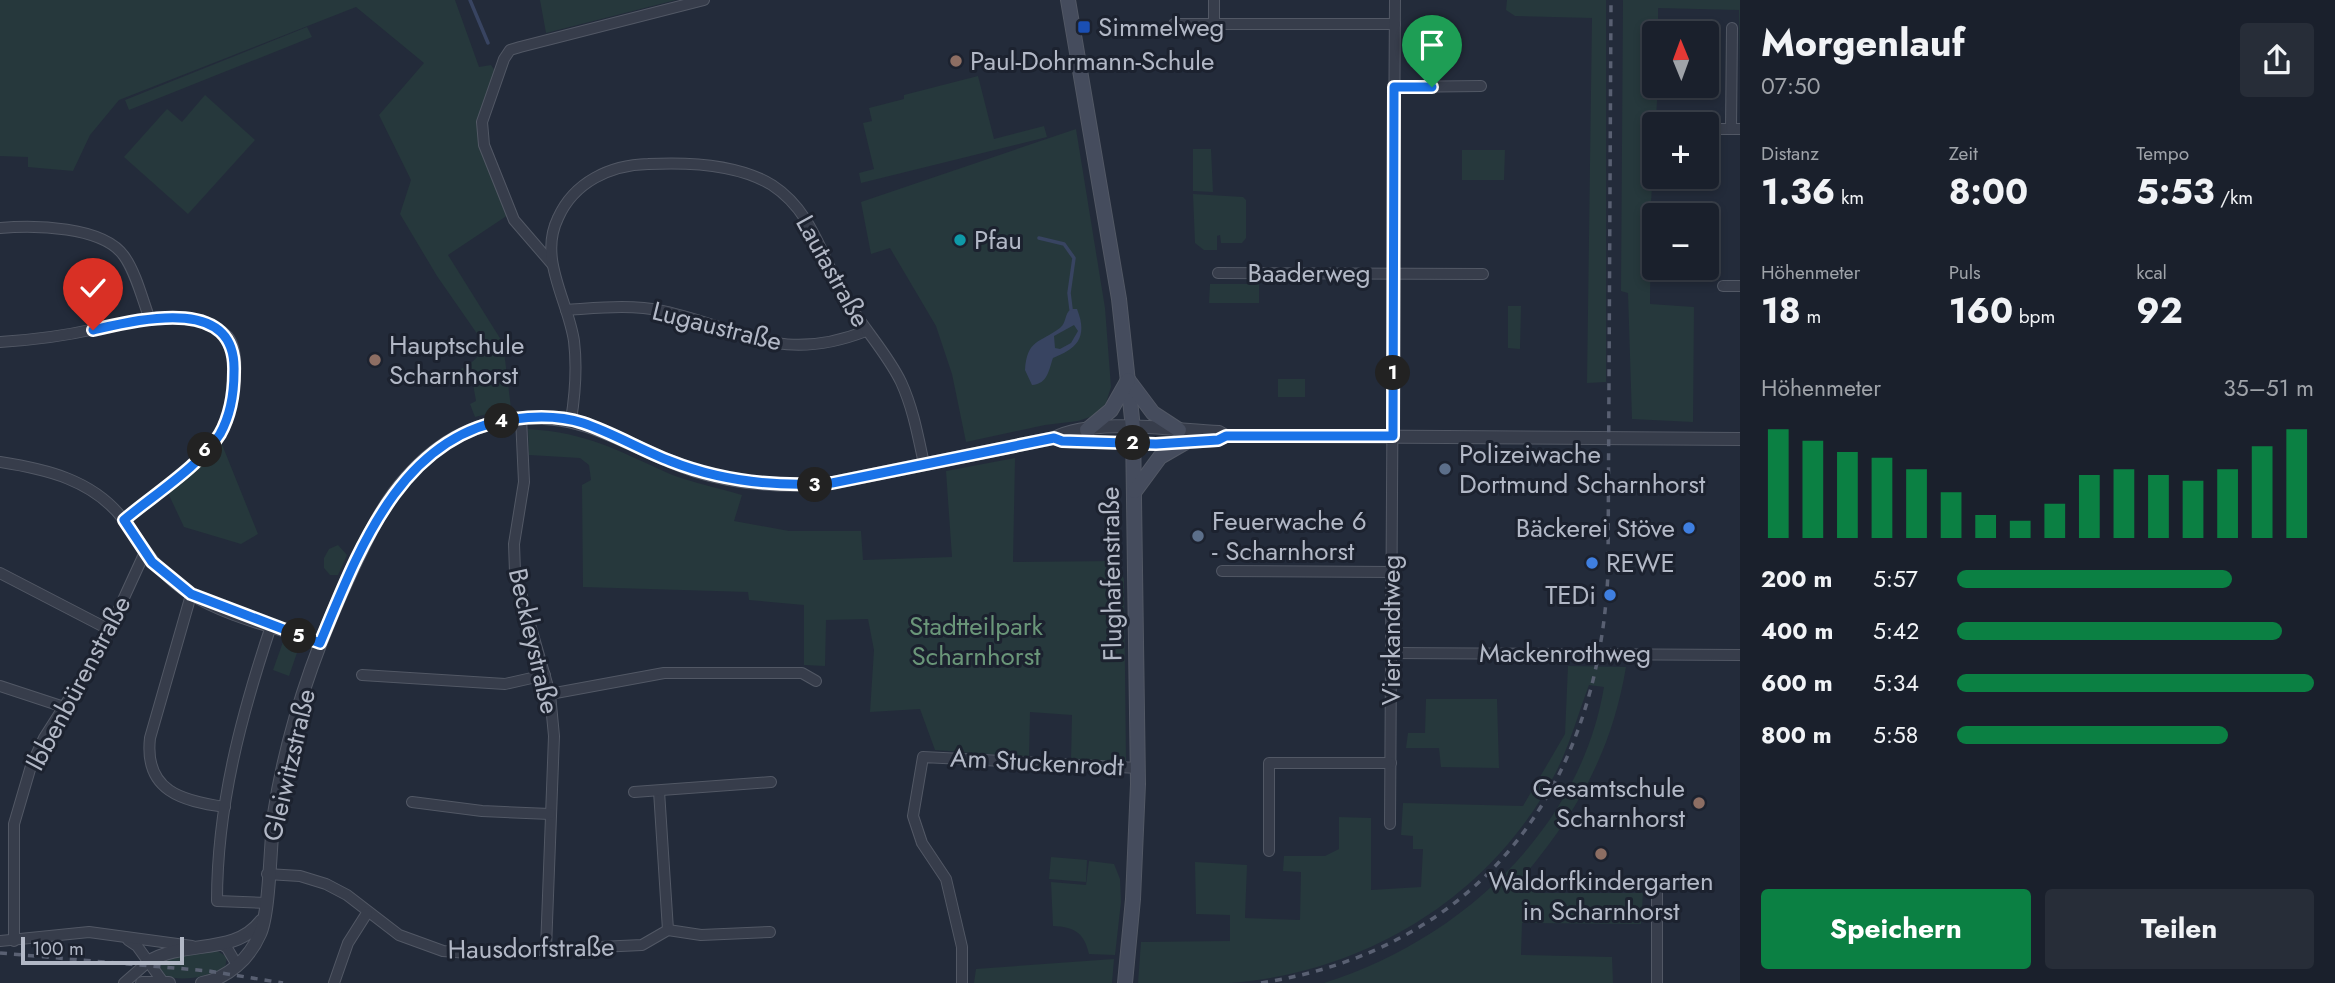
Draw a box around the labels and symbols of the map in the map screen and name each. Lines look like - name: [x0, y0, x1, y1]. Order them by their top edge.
- place label: Simmelweg: [1098, 8, 1224, 46]
- pin: [1402, 15, 1462, 87]
- marker: Simmelweg: [1076, 19, 1092, 35]
- north arrow: [1642, 21, 1718, 98]
- place label: Paul-Dohrmann-Schule: [970, 42, 1214, 80]
- marker: Paul-Dohrmann-Schule: [948, 53, 964, 69]
- street label: Lautastraße: [787, 208, 879, 334]
- place label: Pfau: [974, 221, 1022, 259]
- marker: Pfau: [952, 232, 968, 248]
- street label: Baaderweg: [1248, 254, 1370, 292]
- pin: [63, 258, 123, 330]
- street label: Lugaustraße: [648, 292, 786, 360]
- place label: Hauptschule Scharnhorst: [389, 326, 524, 394]
- marker: Hauptschule Scharnhorst: [367, 352, 383, 368]
- pin: 1: [1376, 356, 1410, 390]
- pin: 4: [484, 404, 520, 438]
- pin: 2: [1116, 426, 1150, 460]
- pin: 6: [188, 433, 222, 468]
- place label: Polizeiwache Dortmund Scharnhorst: [1459, 435, 1706, 503]
- marker: Polizeiwache Dortmund Scharnhorst: [1437, 461, 1453, 477]
- pin: 3: [798, 468, 832, 503]
- street label: Flughafenstraße: [1090, 487, 1132, 661]
- place label: Feuerwache 6 - Scharnhorst: [1212, 502, 1367, 570]
- place label: Bäckerei Stöve: [1516, 509, 1675, 547]
- marker: Bäckerei Stöve: [1681, 520, 1697, 536]
- marker: Feuerwache 6 - Scharnhorst: [1190, 528, 1206, 544]
- place label: REWE: [1606, 544, 1675, 582]
- street label: Vierkandtweg: [1372, 555, 1410, 705]
- marker: REWE: [1584, 555, 1600, 571]
- street label: Beckleystraße: [499, 564, 569, 718]
- place label: TEDi: [1545, 576, 1596, 614]
- marker: TEDi: [1602, 587, 1618, 603]
- street label: Ibbenbürenstraße: [16, 589, 140, 777]
- park label: Stadtteilpark Scharnhorst: [909, 607, 1044, 675]
- pin: 5: [282, 618, 316, 654]
- street label: Mackenrothweg: [1479, 634, 1651, 672]
- street label: Gleiwitzstraße: [253, 685, 325, 845]
- street label: Am Stuckenrodt: [949, 738, 1125, 786]
- place label: Gesamtschule Scharnhorst: [1532, 769, 1686, 837]
- marker: Gesamtschule Scharnhorst: [1691, 795, 1707, 811]
- marker: Waldorfkindergarten in Scharnhorst: [1593, 846, 1609, 862]
- place label: Waldorfkindergarten in Scharnhorst: [1488, 862, 1714, 930]
- street label: Hausdorfstraße: [447, 928, 615, 968]
- scale bar: [21, 934, 184, 966]

